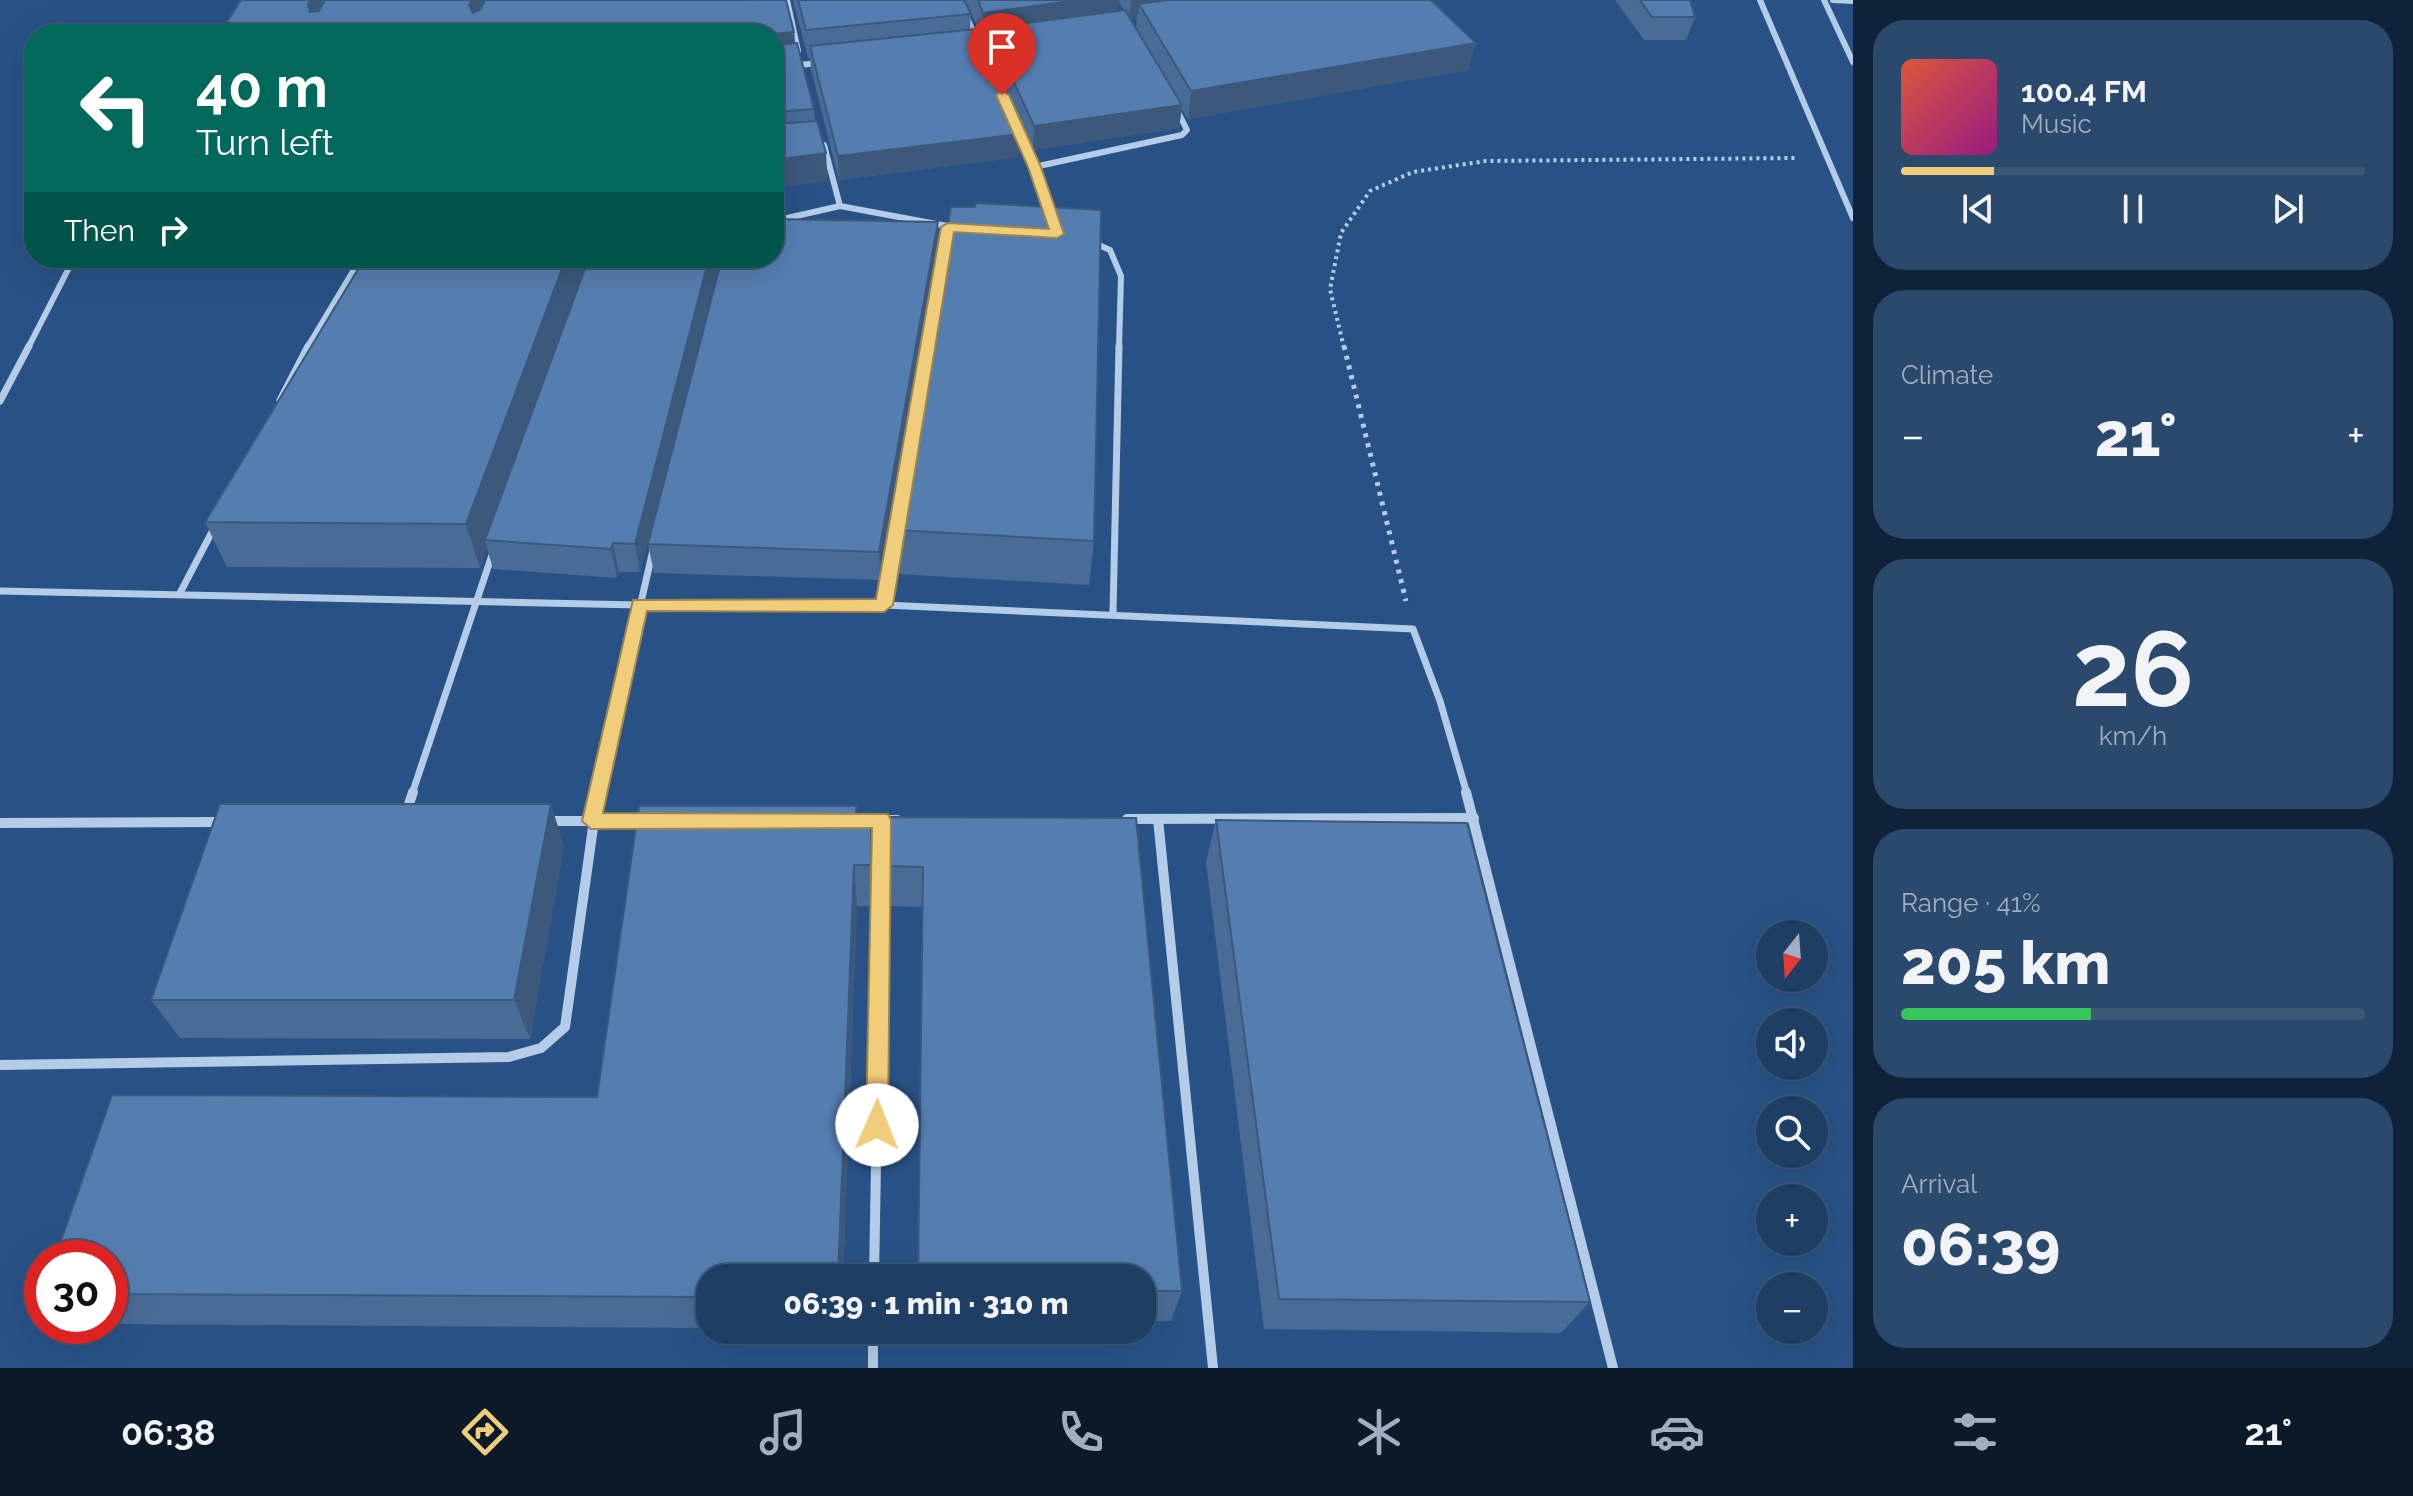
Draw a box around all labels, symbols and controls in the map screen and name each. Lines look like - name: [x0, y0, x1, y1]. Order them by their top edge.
- pin: [968, 13, 1036, 95]
- icon: arrive: [980, 25, 1024, 69]
- text: 40 m: [196, 54, 328, 120]
- icon: left: [64, 56, 168, 160]
- text: 100.4 FM: [2021, 74, 2147, 109]
- text: Music: [2021, 109, 2092, 139]
- text: Turn left: [196, 121, 334, 163]
- icon: previous: [1956, 187, 2000, 231]
- icon: pause: [2111, 187, 2155, 231]
- icon: next: [2266, 187, 2310, 231]
- icon: right: [151, 208, 195, 252]
- text: Then: [64, 213, 135, 248]
- text: Climate: [1901, 360, 1993, 390]
- text: 21°: [2095, 400, 2177, 470]
- text: −: [1901, 410, 1925, 461]
- text: +: [2347, 410, 2365, 461]
- text: 26: [2072, 608, 2194, 730]
- text: km/h: [2099, 721, 2167, 751]
- text: Range · 41%: [1901, 888, 2041, 918]
- north arrow: [1756, 920, 1828, 992]
- map controls: [1756, 920, 1828, 1344]
- text: 205 km: [1901, 928, 2110, 998]
- button: sound: [1756, 1008, 1828, 1080]
- position arrow: [835, 1083, 919, 1167]
- button: search: [1756, 1096, 1828, 1168]
- text: Arrival: [1901, 1169, 1977, 1199]
- button: +: [1756, 1184, 1828, 1256]
- text: 06:39: [1901, 1209, 2060, 1279]
- speed limit sign: 30: [24, 1240, 128, 1344]
- button: −: [1756, 1272, 1828, 1344]
- text: 06:39 · 1 min · 310 m: [783, 1286, 1069, 1321]
- icon: directions: [457, 1404, 513, 1460]
- icon: music: [755, 1404, 811, 1460]
- icon: phone: [1053, 1404, 1109, 1460]
- icon: climate: [1351, 1404, 1407, 1460]
- icon: car: [1649, 1404, 1705, 1460]
- icon: filters: [1947, 1404, 2003, 1460]
- text: 06:38: [121, 1411, 216, 1453]
- text: 21°: [2245, 1411, 2292, 1453]

